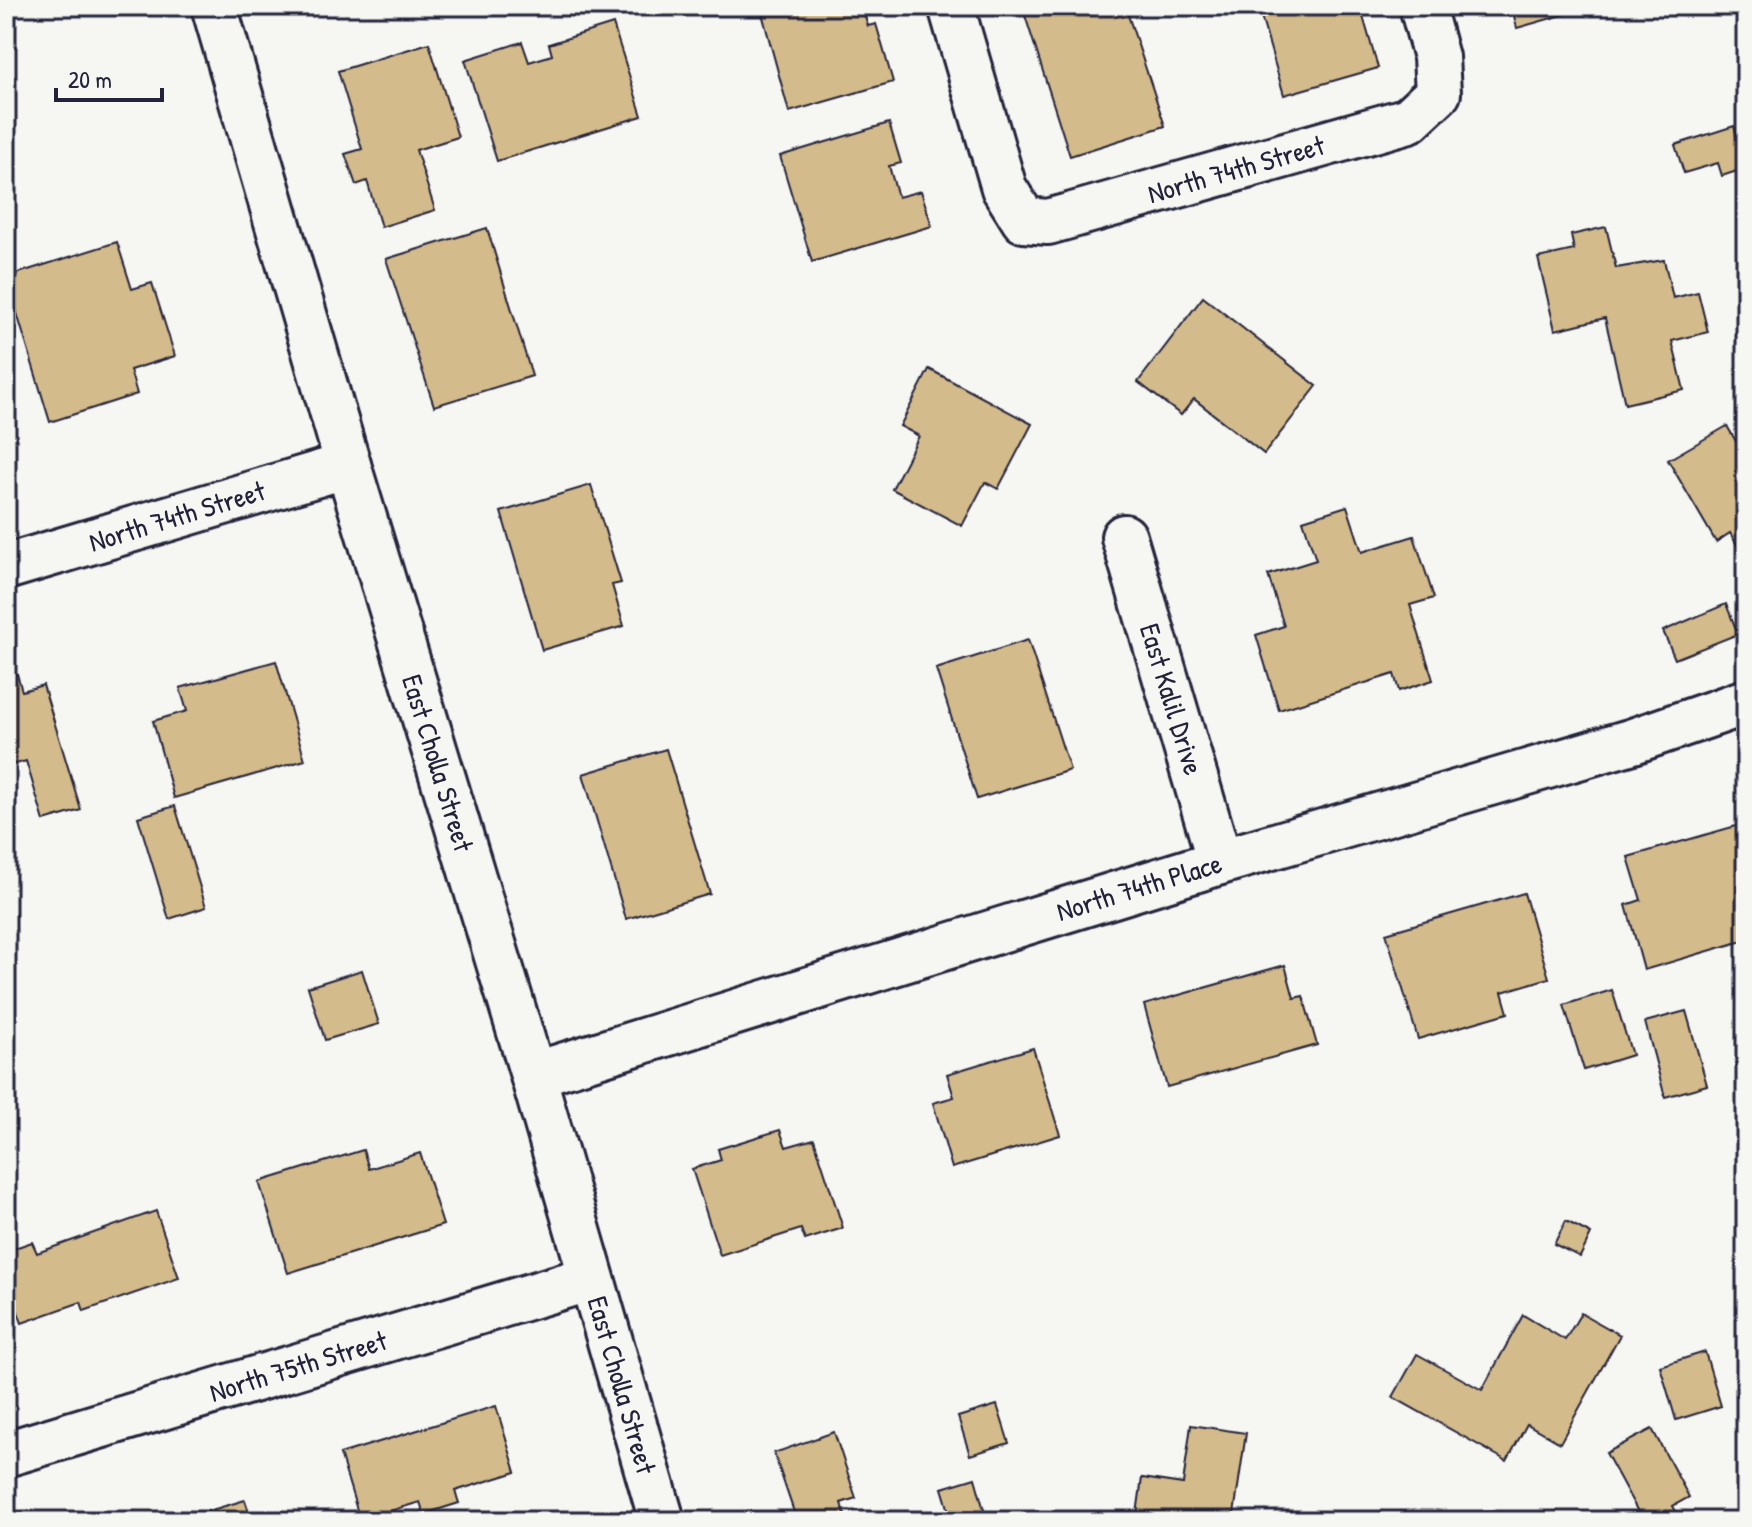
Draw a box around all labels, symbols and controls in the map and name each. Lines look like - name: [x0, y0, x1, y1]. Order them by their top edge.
- scale bar: [56, 52, 162, 102]
- text: 20 m: [68, 63, 112, 95]
- street label: North 74th Street: [1143, 126, 1329, 212]
- street label: North 74th Street: [84, 471, 270, 561]
- street label: East Kalil Drive: [1131, 619, 1213, 779]
- street label: East Cholla Street: [393, 670, 483, 857]
- street label: North 74th Place: [1052, 844, 1226, 930]
- street label: East Cholla Street: [578, 1292, 666, 1479]
- street label: North 75th Street: [205, 1321, 392, 1411]

